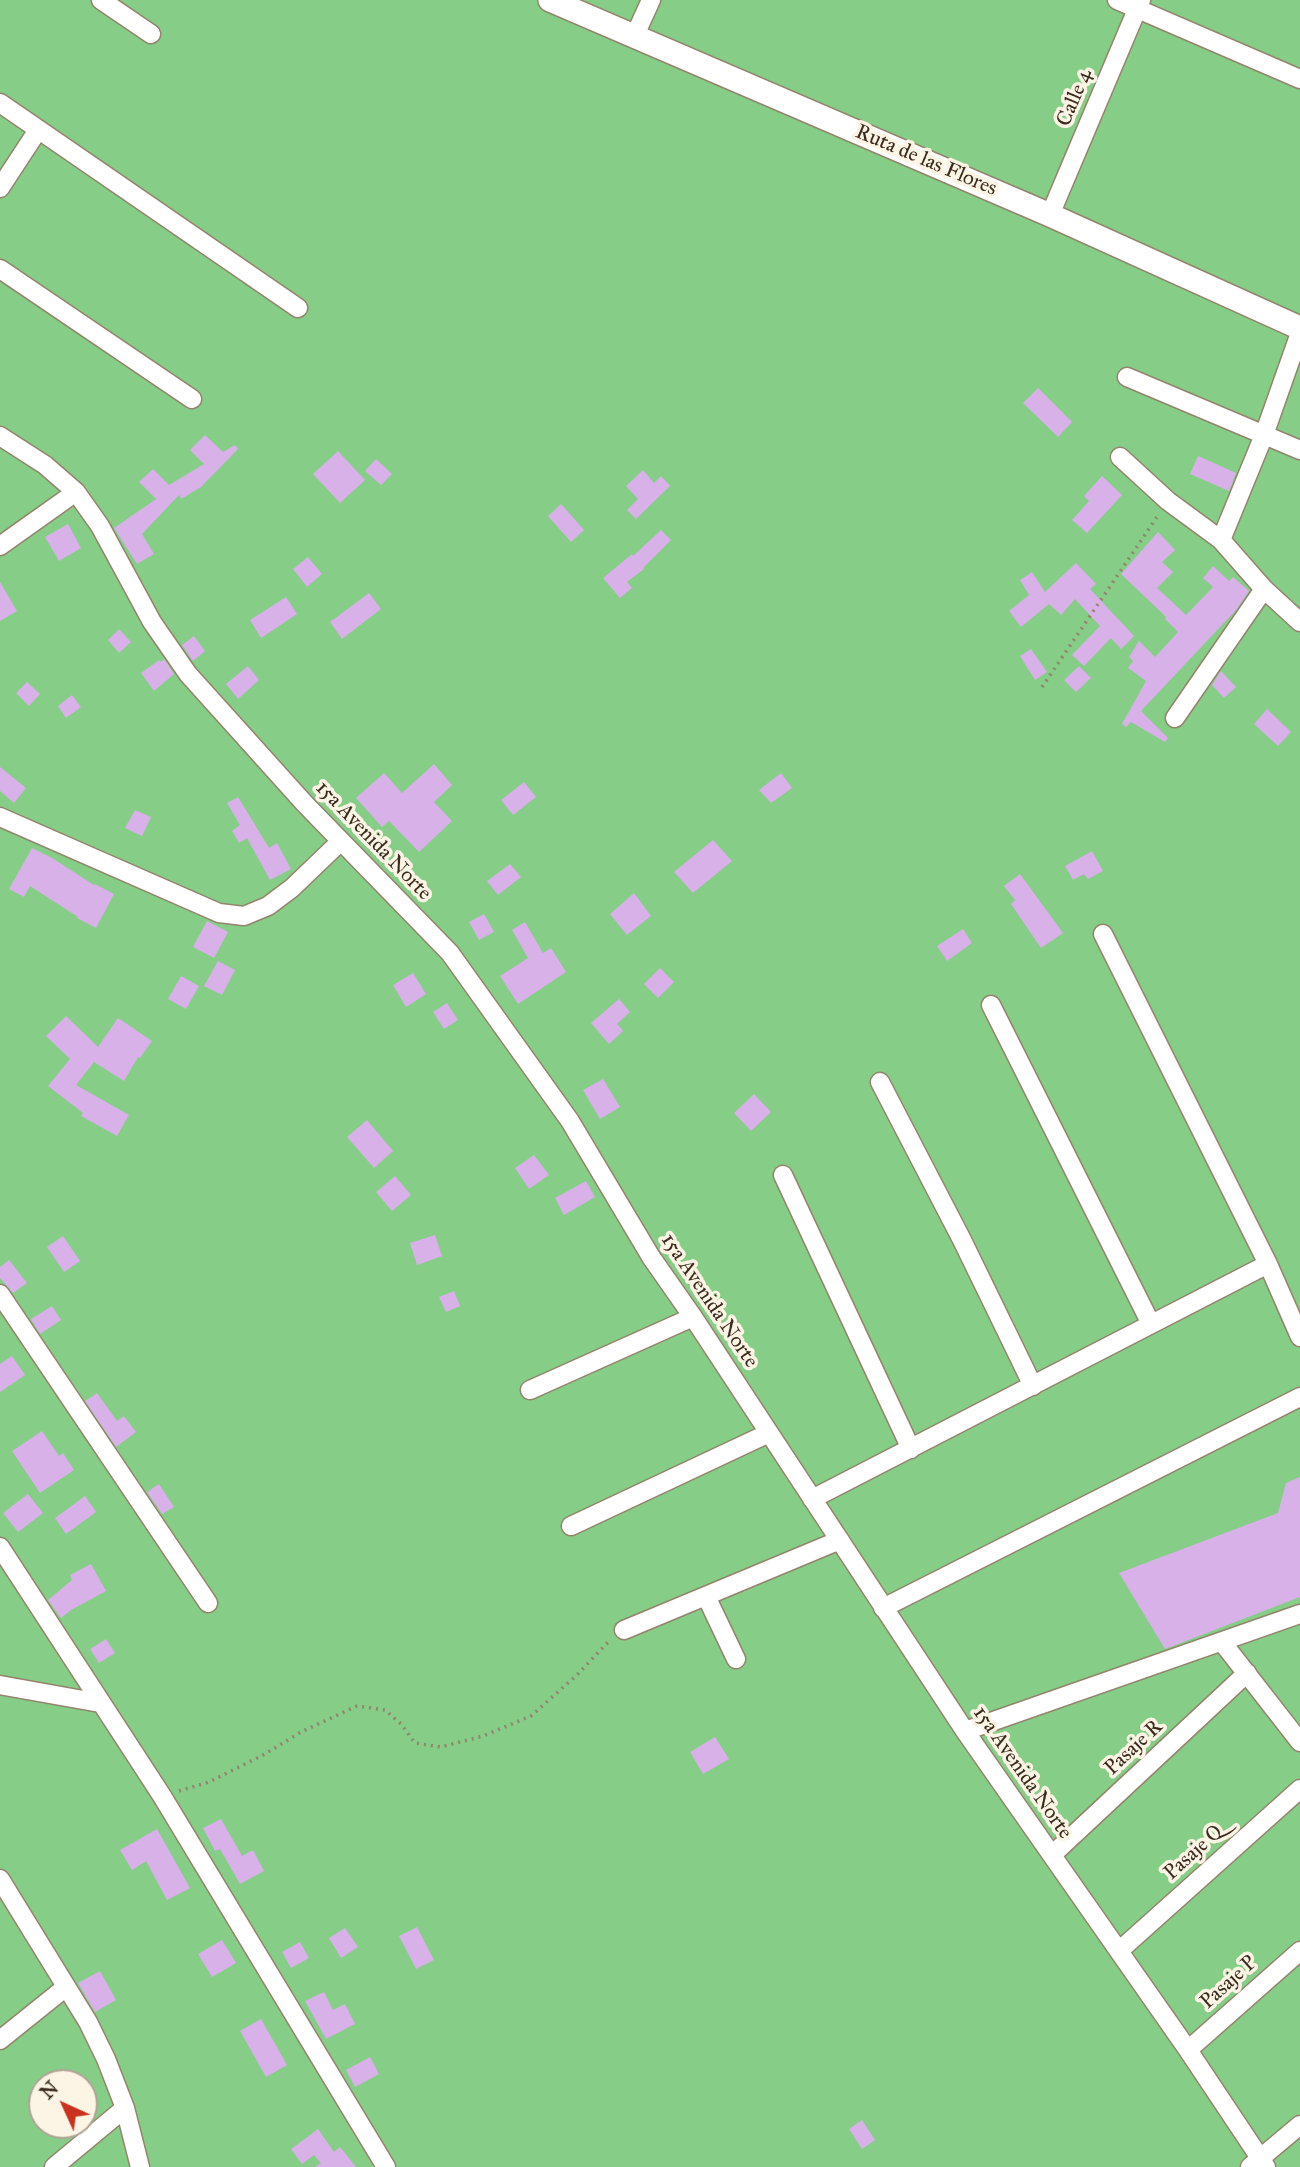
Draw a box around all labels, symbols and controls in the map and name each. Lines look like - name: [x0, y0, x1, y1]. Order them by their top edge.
- street label: Calle 4: [1052, 66, 1098, 130]
- street label: Ruta de las Flores: [851, 120, 1001, 202]
- street label: 15a Avenida Norte: [310, 776, 436, 906]
- street label: 15a Avenida Norte: [655, 1229, 763, 1373]
- street label: 15a Avenida Norte: [967, 1702, 1077, 1844]
- street label: Pasaje R: [1100, 1715, 1168, 1781]
- street label: Pasaje Q: [1159, 1820, 1229, 1886]
- street label: Pasaje P: [1196, 1951, 1262, 2015]
- north arrow: [28, 2069, 98, 2139]
- text: N: [35, 2076, 63, 2104]

